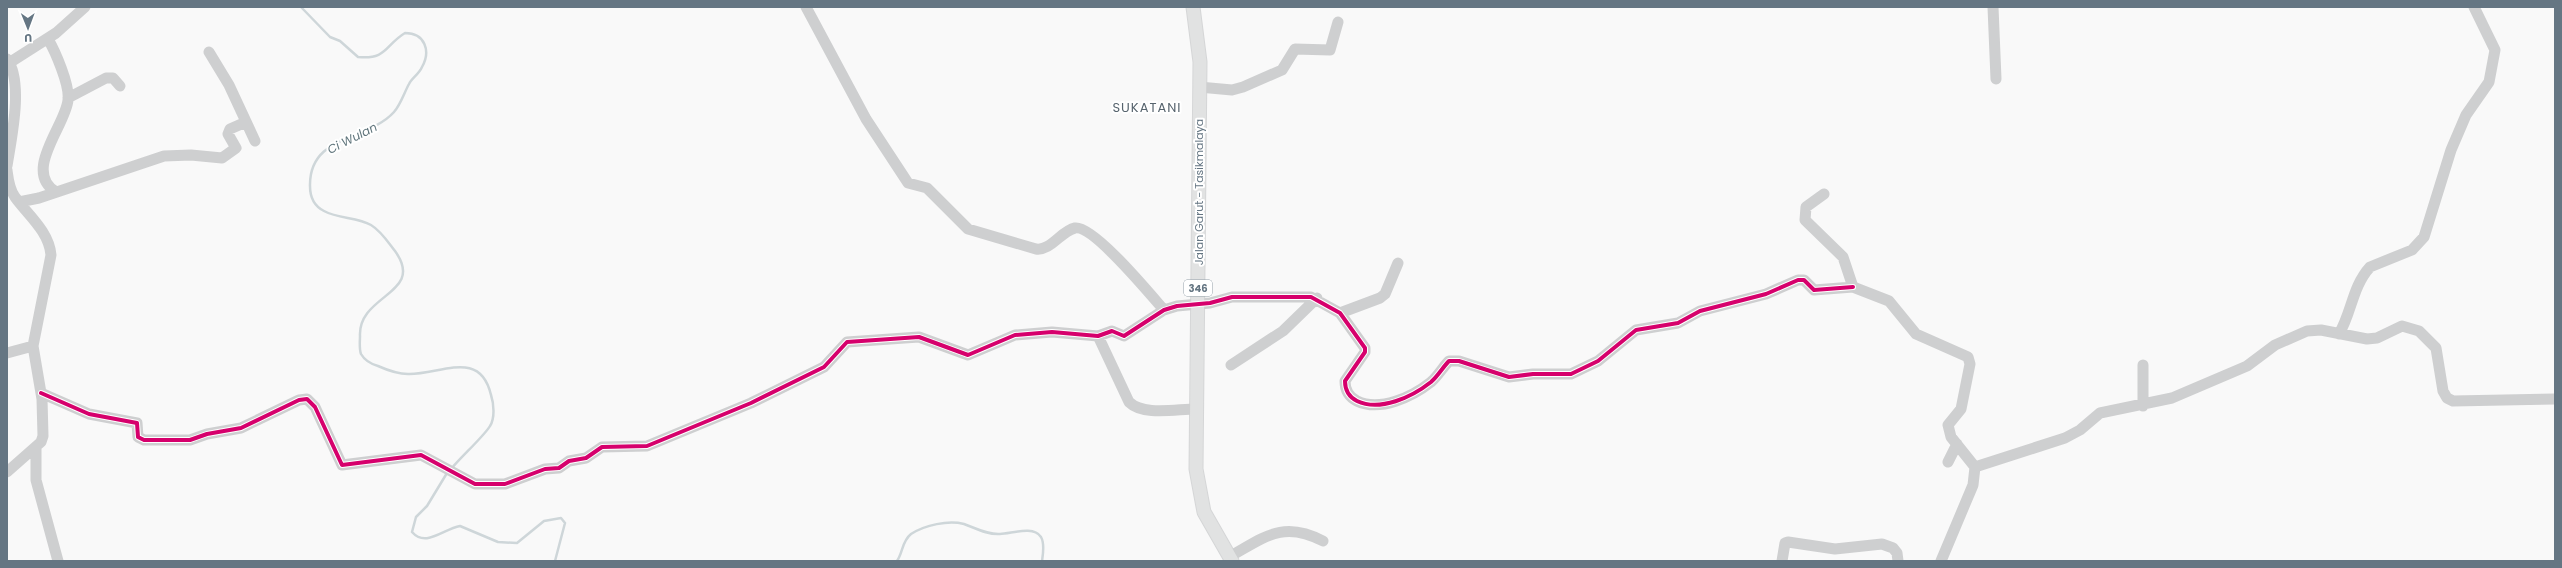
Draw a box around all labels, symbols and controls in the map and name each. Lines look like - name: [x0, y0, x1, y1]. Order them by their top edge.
- north arrow: [8, 8, 48, 48]
- text: U: [24, 30, 32, 46]
- district label: SUKATANI: [1112, 98, 1182, 117]
- water label: Ci Wulan: [324, 118, 380, 158]
- street label: Jalan Garut - Tasikmalaya: [1191, 119, 1207, 265]
- road number: 346: [1184, 280, 1212, 296]

